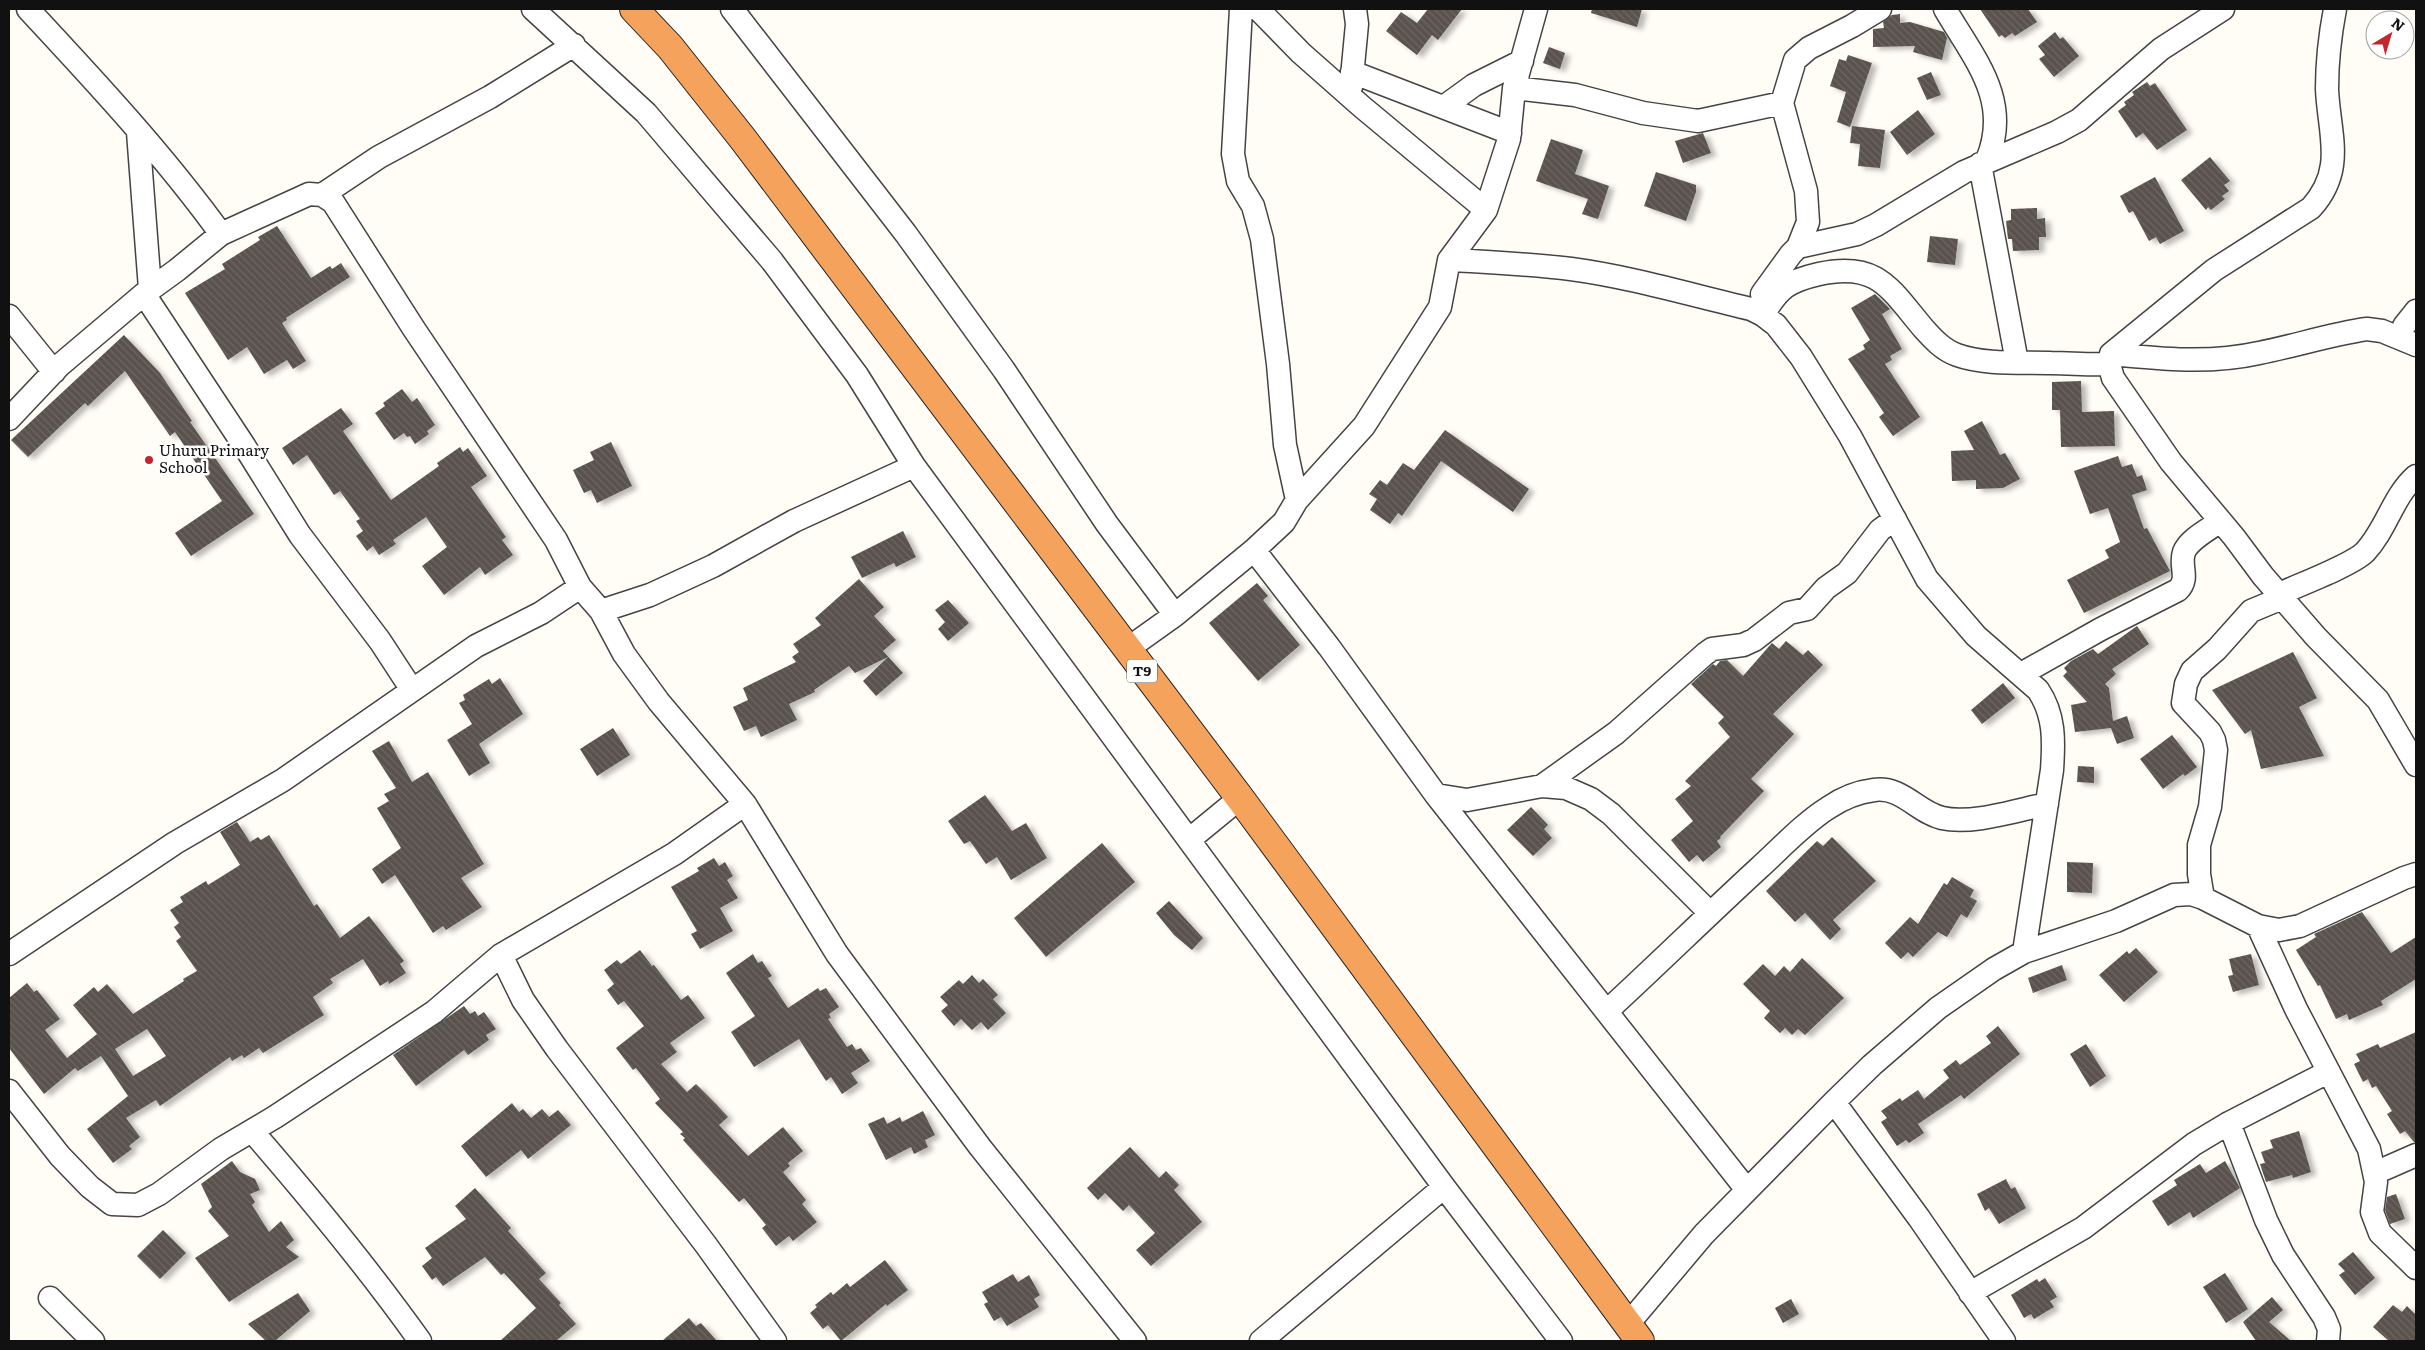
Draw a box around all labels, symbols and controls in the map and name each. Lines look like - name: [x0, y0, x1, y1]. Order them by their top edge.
- north arrow: [2365, 10, 2415, 60]
- text: N: [2388, 12, 2410, 36]
- place label: Uhuru Primary School: [159, 438, 270, 478]
- marker: Uhuru Primary School: [143, 454, 155, 466]
- road number: T9: [1127, 659, 1157, 682]

